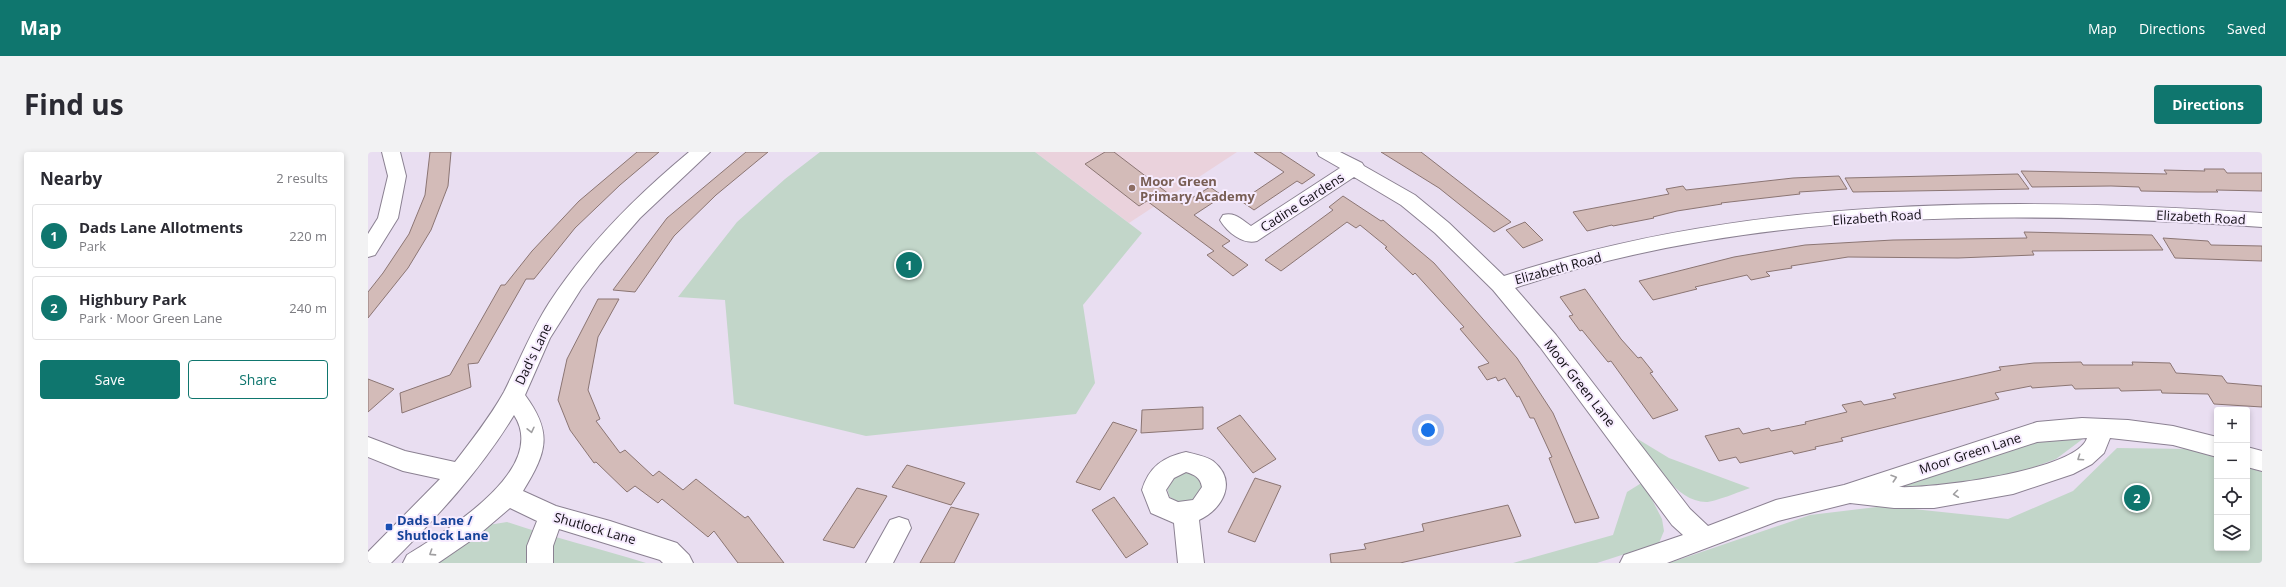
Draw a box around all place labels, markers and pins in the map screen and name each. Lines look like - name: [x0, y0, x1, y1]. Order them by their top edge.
- place label: Moor Green Primary Academy: [1140, 172, 1256, 205]
- marker: Moor Green Primary Academy: [1127, 183, 1137, 193]
- pin: 1: [896, 250, 922, 280]
- pin: 2: [2124, 483, 2150, 513]
- place label: Dads Lane / Shutlock Lane: [397, 511, 489, 544]
- marker: Dads Lane / Shutlock Lane: [384, 522, 394, 532]

